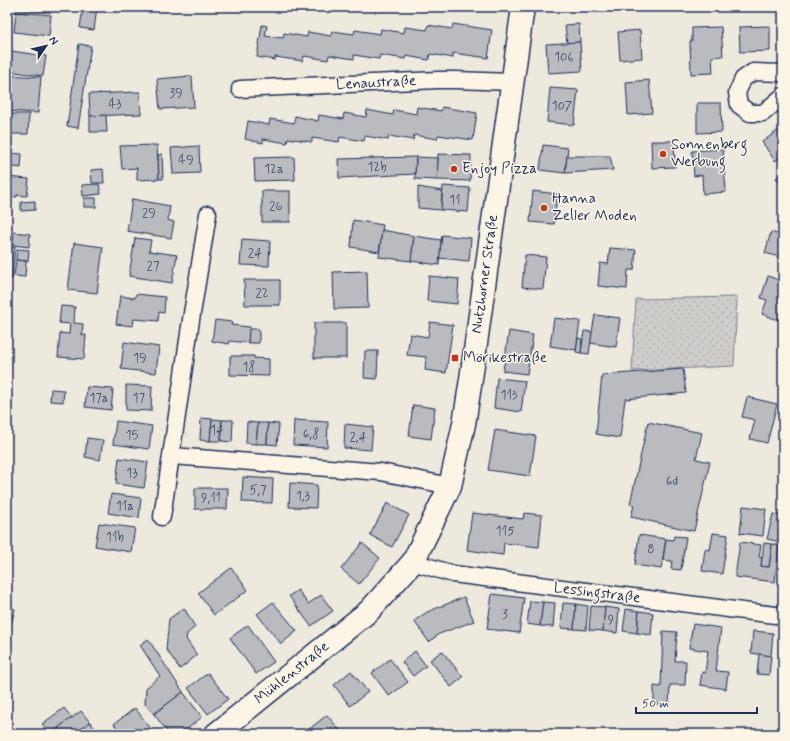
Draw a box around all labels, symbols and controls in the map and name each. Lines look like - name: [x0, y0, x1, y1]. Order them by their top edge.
- north arrow: [26, 26, 66, 66]
- text: N: [46, 34, 61, 48]
- house number: 106: [554, 49, 574, 66]
- street label: Lenaustraße: [335, 71, 417, 95]
- house number: 39: [169, 85, 183, 102]
- house number: 43: [108, 96, 122, 113]
- house number: 107: [552, 98, 572, 115]
- place label: Sonnenberg Werbung: [671, 135, 748, 173]
- marker: Sonnenberg Werbung: [658, 149, 668, 159]
- house number: 49: [178, 152, 194, 169]
- house number: 12b: [367, 159, 387, 176]
- place label: Enjoy Pizza: [462, 159, 537, 179]
- house number: 12a: [264, 161, 284, 178]
- marker: Enjoy Pizza: [449, 164, 459, 174]
- place label: Hanna Zeller Moden: [552, 189, 637, 226]
- house number: 11: [449, 192, 461, 209]
- house number: 26: [269, 198, 283, 215]
- marker: Hanna Zeller Moden: [539, 203, 549, 213]
- house number: 29: [142, 205, 156, 222]
- street label: Nutzhorner Straße: [467, 213, 503, 335]
- house number: 24: [248, 245, 262, 262]
- house number: 27: [147, 258, 160, 275]
- house number: 22: [255, 285, 269, 302]
- place label: Mörikestraße: [463, 348, 547, 368]
- house number: 19: [133, 350, 147, 367]
- marker: Mörikestraße: [450, 353, 460, 363]
- house number: 18: [243, 359, 255, 376]
- house number: 113: [501, 387, 518, 404]
- house number: 17a: [89, 390, 109, 407]
- house number: 17: [133, 390, 146, 407]
- house number: 14: [210, 422, 224, 439]
- house number: 6,8: [303, 426, 319, 443]
- house number: 15: [126, 427, 138, 444]
- house number: 2,4: [349, 429, 367, 446]
- house number: 13: [126, 465, 138, 482]
- house number: 6d: [666, 473, 678, 490]
- house number: 5,7: [249, 482, 267, 499]
- house number: 1,3: [296, 488, 311, 505]
- house number: 9,11: [201, 490, 221, 507]
- house number: 11a: [116, 498, 134, 515]
- house number: 115: [496, 523, 514, 540]
- house number: 11b: [106, 529, 124, 546]
- house number: 8: [647, 541, 655, 558]
- street label: Lessingstraße: [552, 578, 642, 609]
- house number: 3: [502, 606, 508, 623]
- house number: 9: [608, 612, 614, 629]
- street label: Mühlenstraße: [251, 637, 333, 709]
- scale bar: [636, 689, 757, 715]
- text: 50 m: [642, 696, 669, 712]

